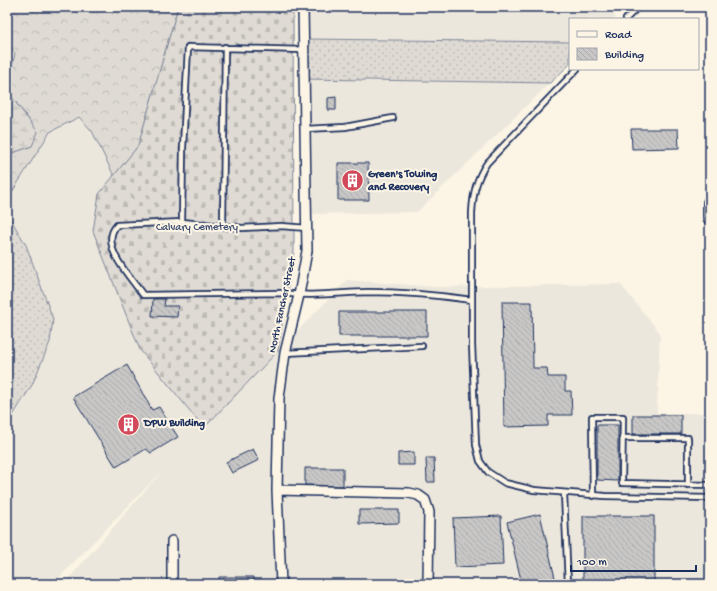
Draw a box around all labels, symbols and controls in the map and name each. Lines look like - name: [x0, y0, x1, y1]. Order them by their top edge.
- legend: [569, 18, 699, 70]
- text: Road: [605, 29, 632, 43]
- text: Building: [604, 49, 644, 63]
- building icon: Green's Towing and Recovery: [340, 168, 366, 194]
- place label: Green's Towing and Recovery: [367, 169, 438, 194]
- park label: Calvary Cemetery: [156, 222, 239, 234]
- street label: North Fancher Street: [267, 254, 299, 354]
- building icon: DPW Building: [116, 411, 142, 437]
- place label: DPW Building: [143, 418, 206, 431]
- scale bar: [571, 547, 696, 573]
- text: 100 m: [576, 556, 607, 570]

